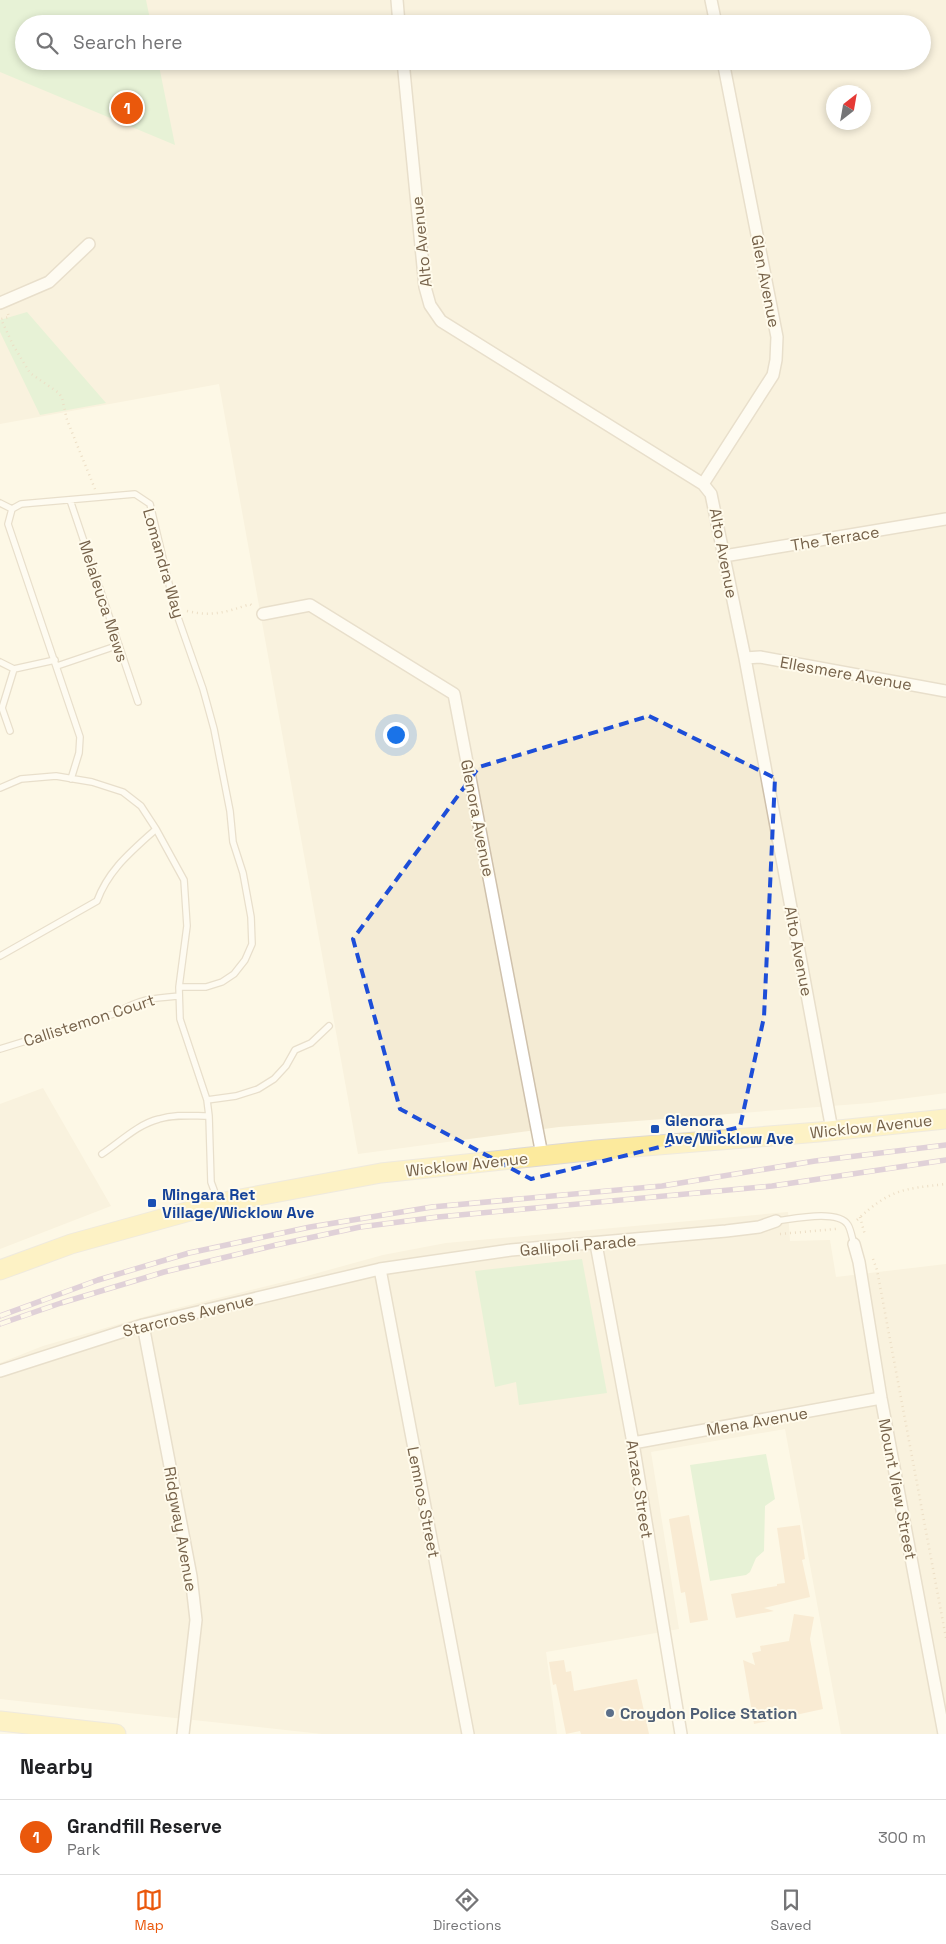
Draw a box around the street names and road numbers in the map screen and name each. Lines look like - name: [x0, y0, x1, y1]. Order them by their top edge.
- street label: Alto Avenue: [406, 195, 437, 288]
- street label: Glen Avenue: [746, 233, 785, 329]
- street label: Lomandra Way: [138, 506, 189, 620]
- street label: Alto Avenue: [704, 506, 743, 600]
- street label: The Terrace: [789, 521, 881, 556]
- street label: Melaleuca Mews: [74, 538, 133, 665]
- street label: Ellesmere Avenue: [778, 652, 914, 695]
- street label: Glenora Avenue: [456, 758, 499, 879]
- street label: Alto Avenue: [779, 904, 818, 998]
- street label: Callistemon Court: [21, 989, 158, 1052]
- street label: Wicklow Avenue: [809, 1110, 933, 1143]
- street label: Wicklow Avenue: [405, 1148, 529, 1181]
- street label: Gallipoli Parade: [519, 1230, 637, 1261]
- street label: Starcross Avenue: [120, 1289, 256, 1342]
- street label: Mena Avenue: [705, 1402, 809, 1441]
- street label: Mount View Street: [874, 1417, 921, 1561]
- street label: Anzac Street: [621, 1438, 658, 1540]
- street label: Lemnos Street: [402, 1445, 445, 1560]
- street label: Ridgway Avenue: [159, 1465, 202, 1593]

